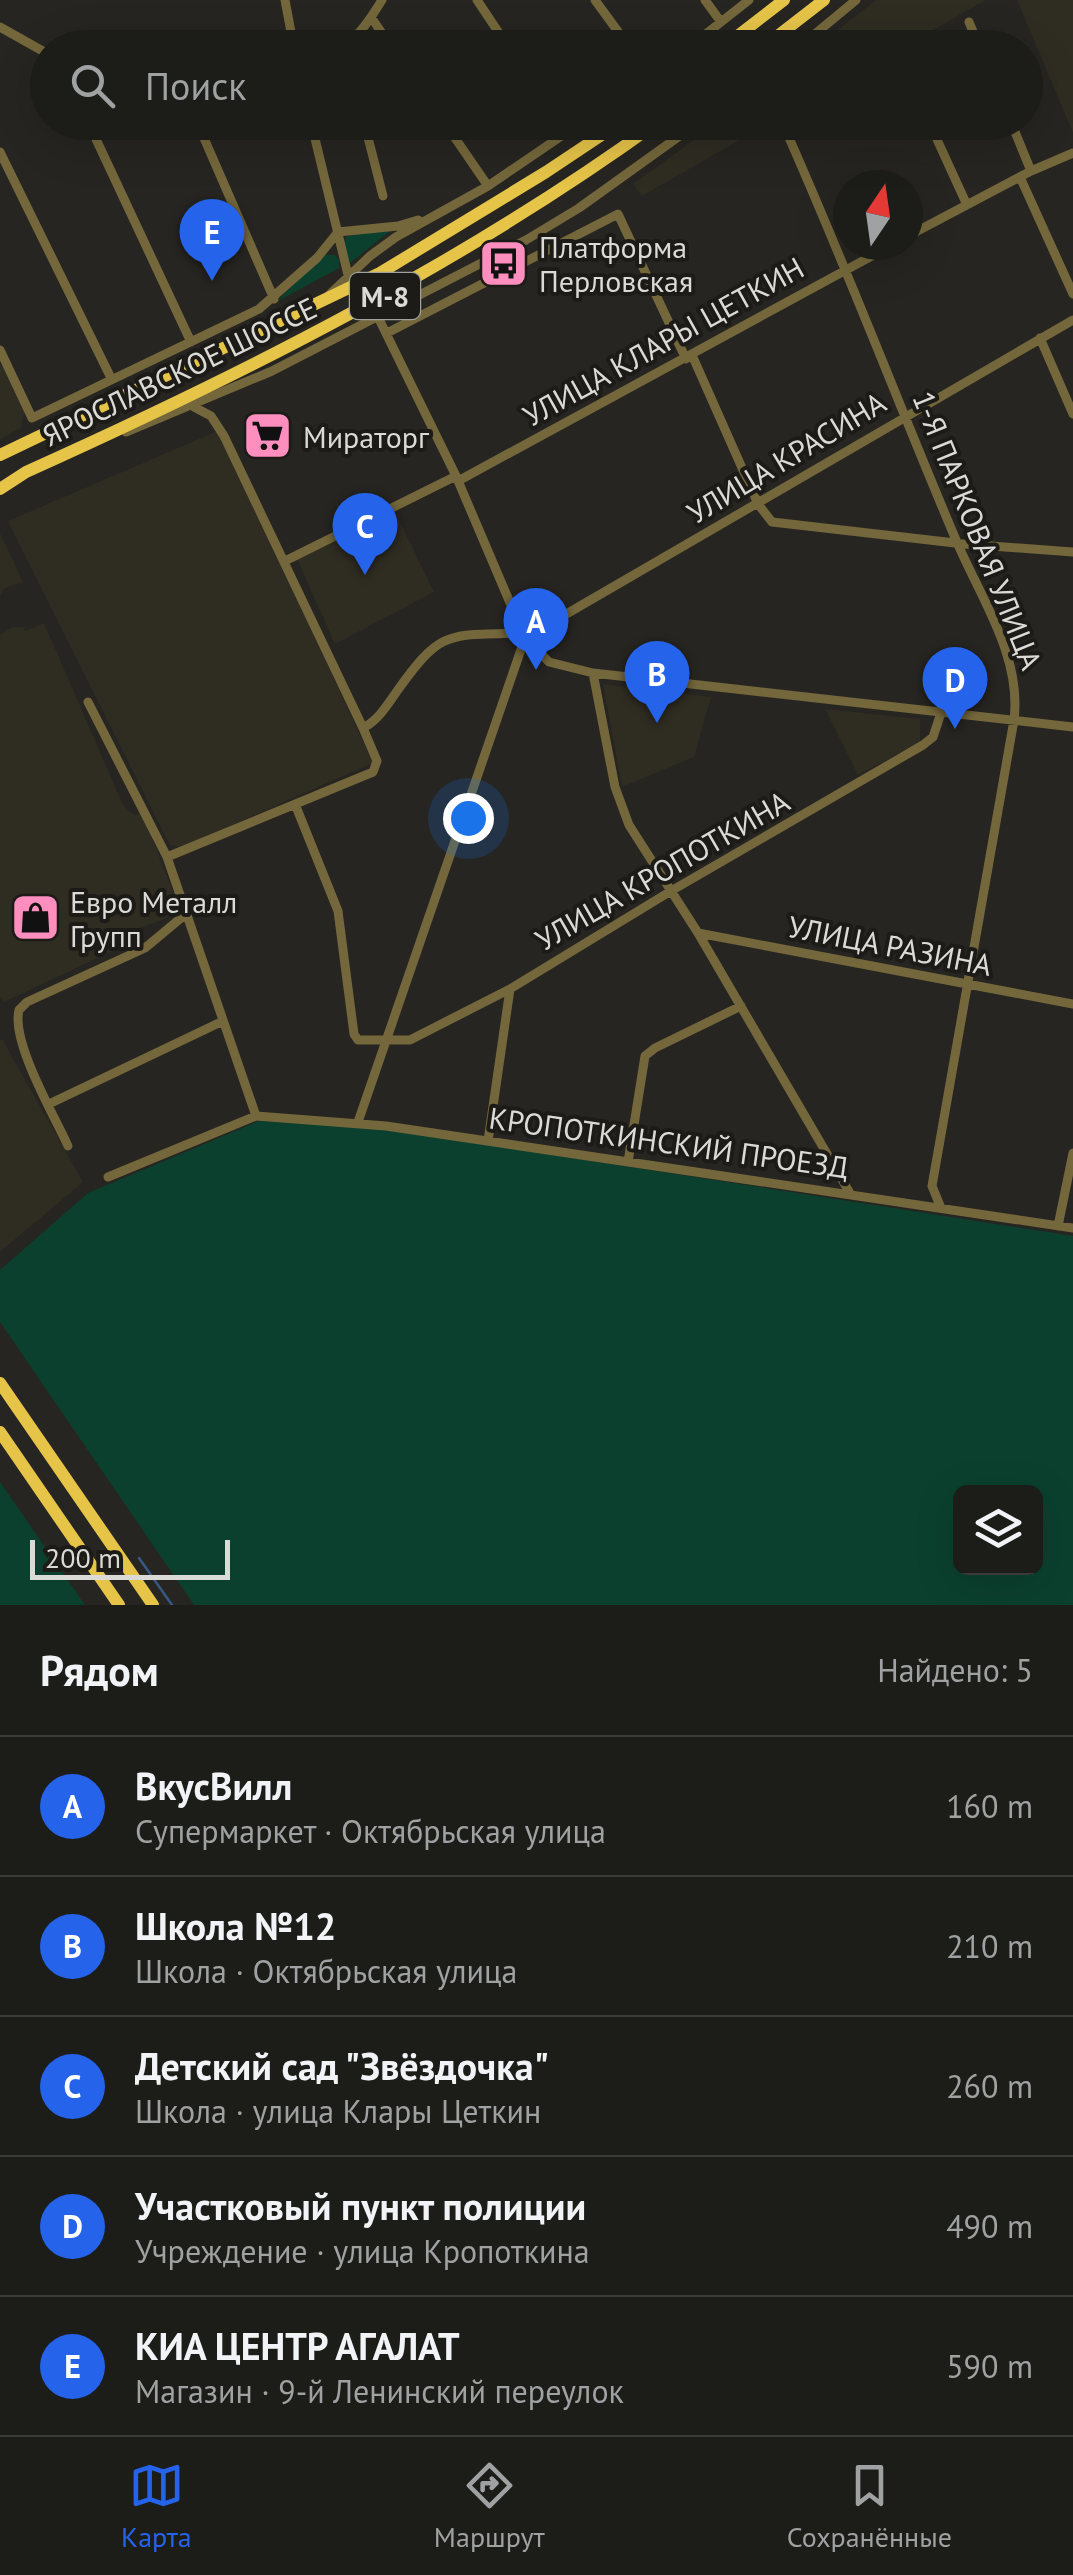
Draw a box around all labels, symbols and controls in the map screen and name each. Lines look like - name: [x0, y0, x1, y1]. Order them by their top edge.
- search box: [30, 30, 1043, 140]
- icon: search: [65, 58, 120, 113]
- text: Поиск: [145, 61, 246, 110]
- north arrow: [833, 170, 923, 260]
- pin: E: [180, 198, 244, 281]
- place label: Платформа Перловская: [539, 227, 693, 300]
- bus stop icon: Платформа Перловская: [478, 237, 530, 289]
- street label: УЛИЦА КЛАРЫ ЦЕТКИН: [516, 248, 810, 434]
- road number: М-8: [350, 273, 420, 319]
- street label: ЯРОСЛАВСКОЕ ШОССЕ: [35, 288, 323, 454]
- street label: УЛИЦА КРАСИНА: [680, 382, 893, 532]
- street label: 1-Я ПАРКОВАЯ УЛИЦА: [904, 385, 1052, 675]
- supermarket icon: Мираторг: [242, 410, 294, 462]
- place label: Мираторг: [303, 417, 430, 456]
- pin: C: [332, 492, 398, 575]
- pin: A: [504, 588, 568, 670]
- pin: B: [624, 640, 690, 723]
- pin: D: [922, 646, 988, 729]
- street label: УЛИЦА КРОПОТКИНА: [528, 781, 796, 959]
- your location: [443, 793, 494, 844]
- place label: Евро Металл Групп: [70, 882, 237, 955]
- shop icon: Евро Металл Групп: [9, 892, 61, 944]
- street label: УЛИЦА РАЗИНА: [785, 906, 996, 984]
- street label: КРОПОТКИНСКИЙ ПРОЕЗД: [487, 1097, 851, 1187]
- map controls: [953, 1485, 1043, 1575]
- button: layers: [953, 1485, 1043, 1575]
- scale bar: [30, 1535, 230, 1580]
- text: 200 m: [45, 1539, 121, 1576]
- text: Рядом: [40, 1643, 159, 1698]
- text: Найдено: 5: [877, 1649, 1033, 1691]
- text: ВкусВилл: [135, 1761, 292, 1810]
- text: A: [63, 1785, 82, 1827]
- text: 160 m: [946, 1785, 1033, 1827]
- text: Супермаркет · Октябрьская улица: [135, 1810, 606, 1852]
- text: Школа №12: [135, 1901, 336, 1950]
- text: B: [63, 1925, 82, 1967]
- text: 210 m: [946, 1925, 1033, 1967]
- text: Школа · Октябрьская улица: [135, 1950, 517, 1992]
- text: Детский сад "Звёздочка": [135, 2041, 549, 2090]
- text: C: [64, 2065, 81, 2107]
- text: 260 m: [946, 2065, 1033, 2107]
- text: Школа · улица Клары Цеткин: [135, 2090, 541, 2132]
- text: Участковый пункт полиции: [135, 2181, 586, 2230]
- text: D: [62, 2205, 83, 2247]
- text: 490 m: [946, 2205, 1033, 2247]
- text: Учреждение · улица Кропоткина: [135, 2230, 590, 2272]
- text: КИА ЦЕНТР АГАЛАТ: [135, 2321, 460, 2370]
- text: E: [64, 2345, 81, 2387]
- text: 590 m: [946, 2345, 1033, 2387]
- text: Магазин · 9-й Ленинский переулок: [135, 2370, 624, 2412]
- tab: Карта: [121, 2458, 192, 2555]
- tab: Маршрут: [434, 2458, 545, 2555]
- tab: Сохранённые: [787, 2458, 952, 2555]

